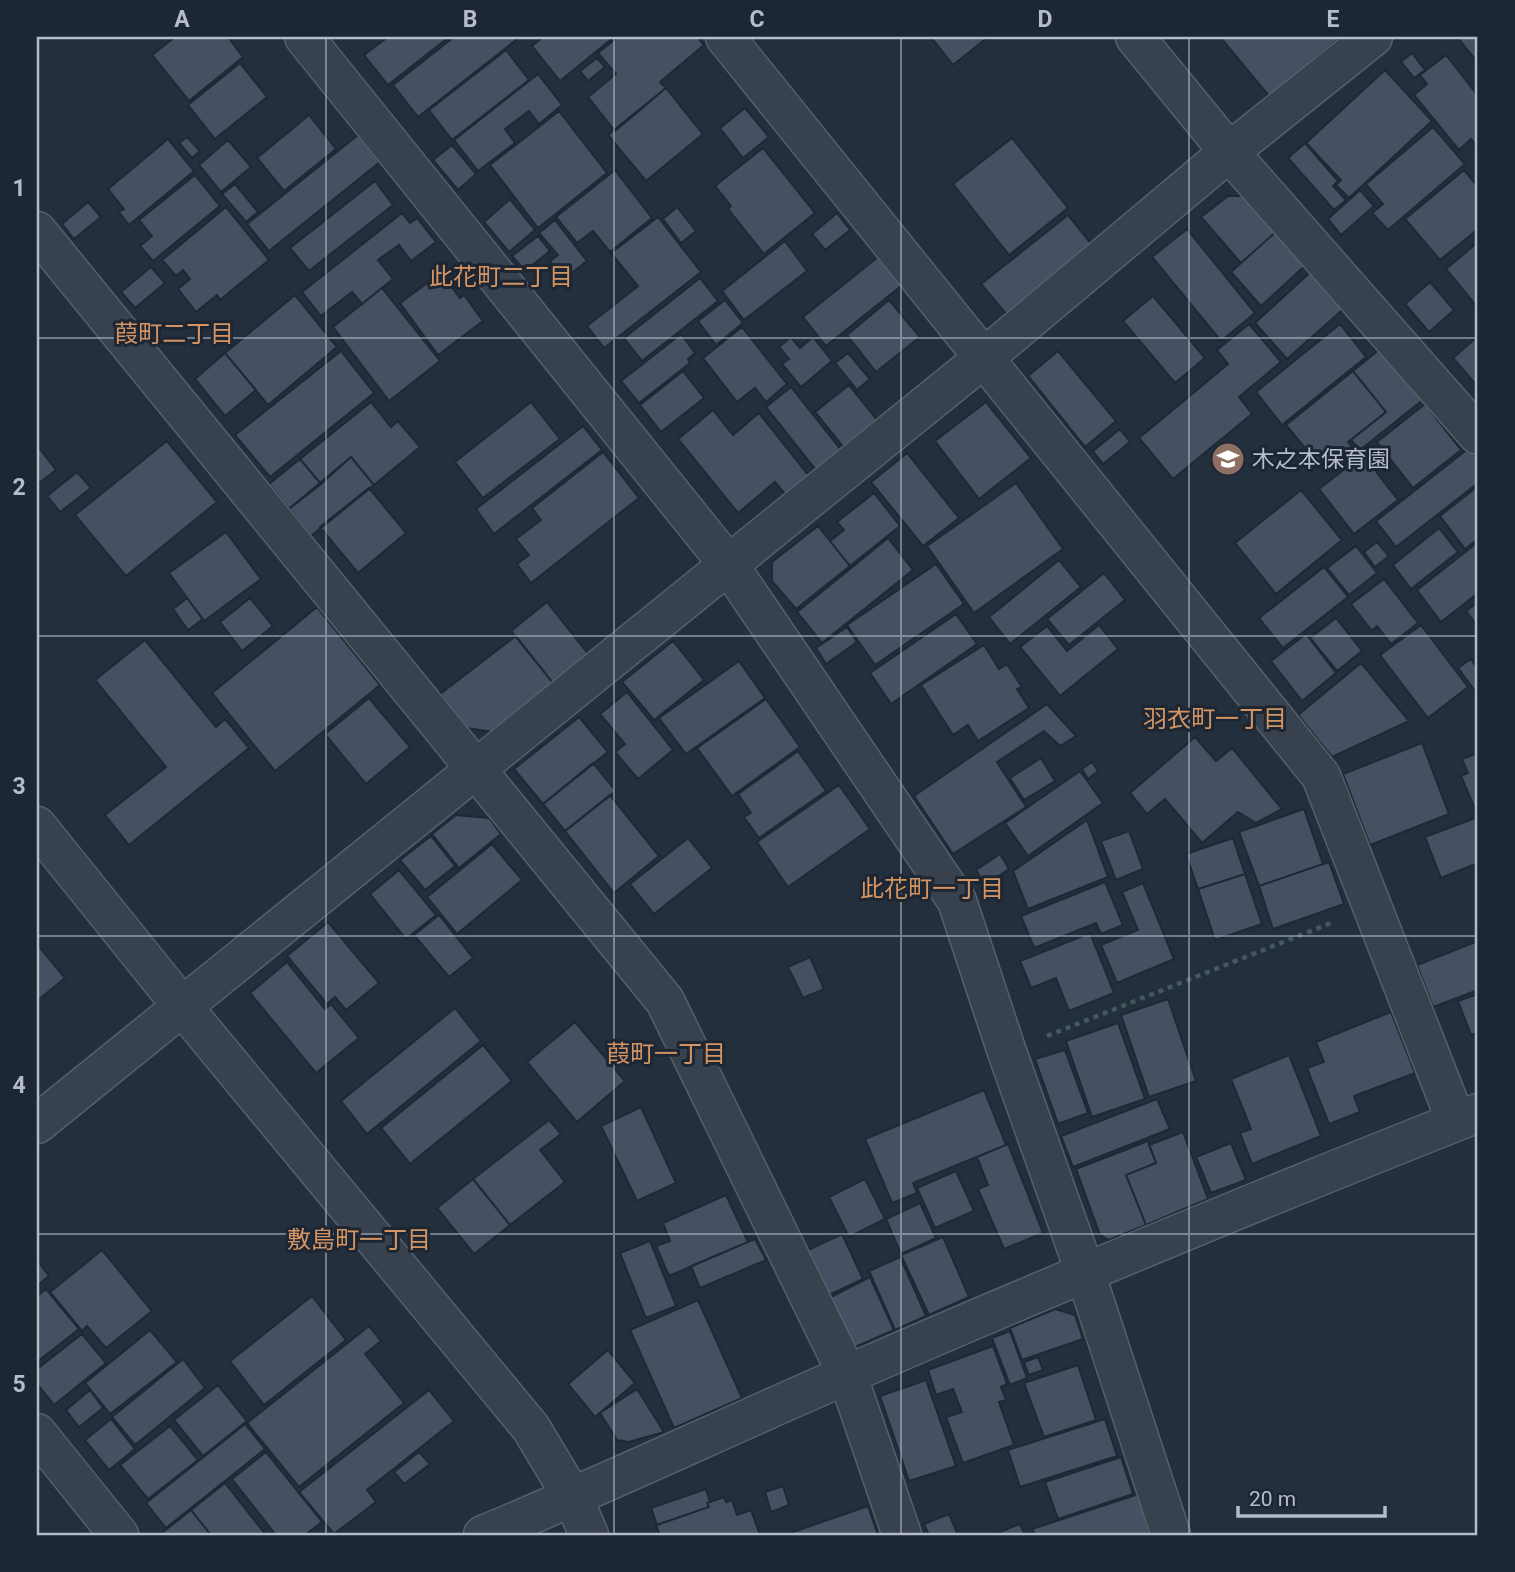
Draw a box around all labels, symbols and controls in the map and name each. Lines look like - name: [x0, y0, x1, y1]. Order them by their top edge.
- text: A: [174, 6, 190, 33]
- text: B: [463, 6, 477, 33]
- text: C: [749, 6, 765, 33]
- text: D: [1038, 6, 1052, 33]
- text: E: [1327, 6, 1340, 33]
- text: 1: [12, 175, 26, 202]
- district label: 此花町二丁目: [429, 263, 573, 291]
- district label: 葭町二丁目: [114, 320, 234, 348]
- school or university icon: 木之本保育園: [1209, 440, 1247, 478]
- place label: 木之本保育園: [1252, 446, 1390, 473]
- text: 2: [12, 474, 26, 501]
- district label: 羽衣町一丁目: [1143, 705, 1287, 733]
- text: 3: [12, 773, 26, 800]
- district label: 此花町一丁目: [860, 875, 1004, 903]
- district label: 葭町一丁目: [606, 1040, 726, 1068]
- text: 4: [12, 1072, 26, 1099]
- district label: 敷島町一丁目: [287, 1226, 431, 1254]
- text: 5: [12, 1371, 26, 1398]
- scale bar: [1238, 1474, 1386, 1518]
- text: 20 m: [1249, 1487, 1296, 1511]

